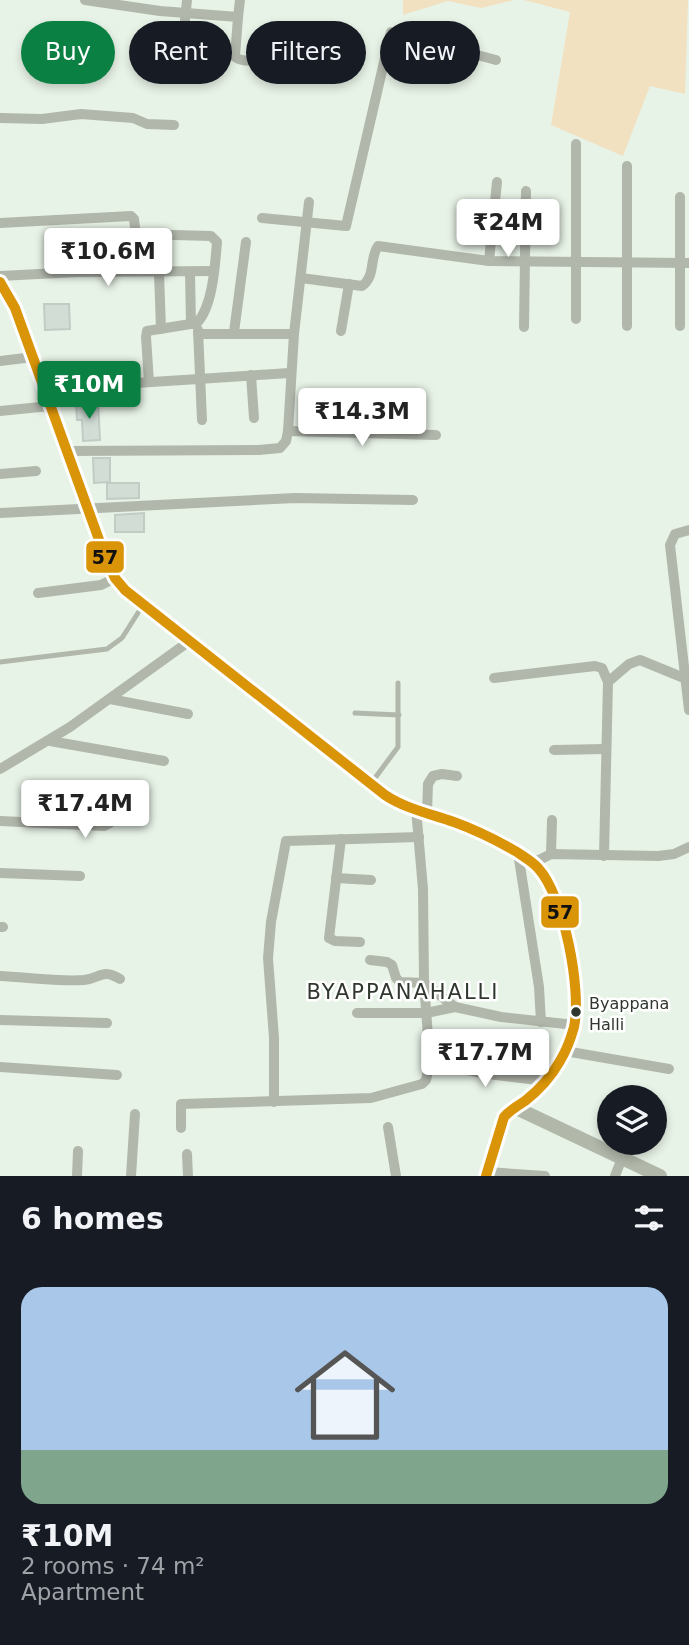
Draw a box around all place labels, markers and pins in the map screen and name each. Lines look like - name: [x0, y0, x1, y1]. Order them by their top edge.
- pin: ₹24M: [467, 200, 549, 259]
- pin: ₹10.6M: [51, 229, 165, 288]
- pin: ₹10M: [48, 362, 130, 421]
- pin: ₹14.3M: [305, 388, 419, 448]
- pin: ₹17.4M: [28, 780, 142, 840]
- place label: Byappana Halli: [589, 994, 669, 1034]
- marker: Byappana Halli: [569, 1005, 583, 1019]
- pin: ₹17.7M: [428, 1030, 542, 1089]

